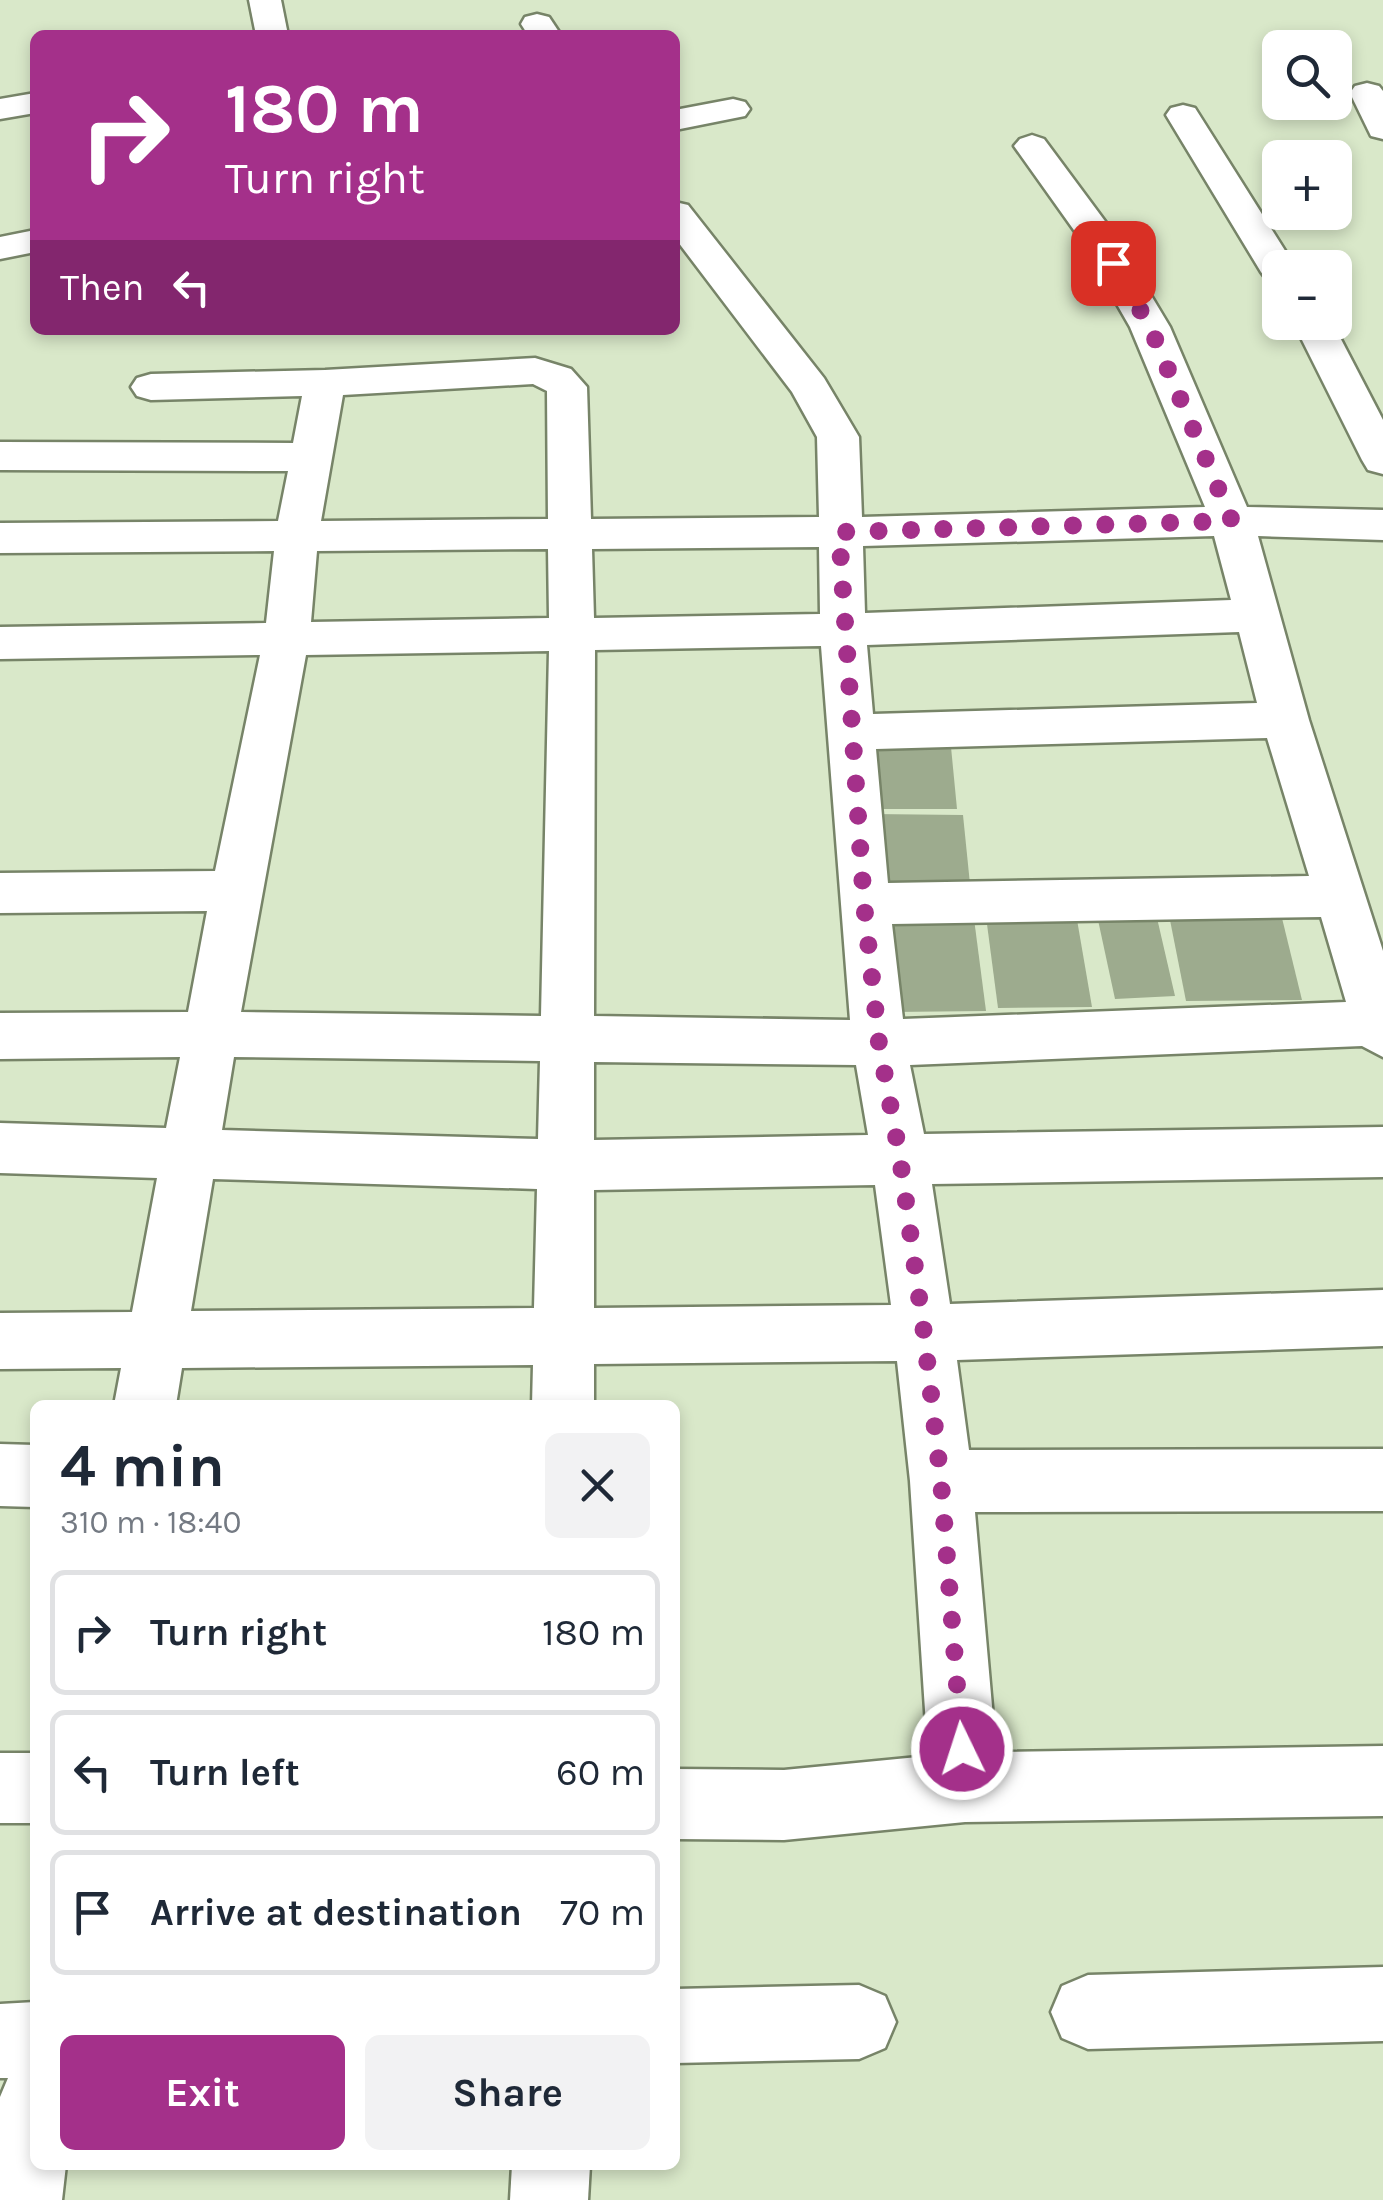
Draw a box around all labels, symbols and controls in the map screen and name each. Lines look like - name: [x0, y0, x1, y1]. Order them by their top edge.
- map controls: [1262, 30, 1352, 340]
- button: search: [1262, 30, 1352, 120]
- text: 180 m: [225, 68, 424, 150]
- icon: right: [60, 70, 190, 200]
- button: +: [1262, 140, 1352, 230]
- text: Turn right: [225, 152, 425, 204]
- pin: [1071, 221, 1156, 306]
- icon: arrive: [1086, 236, 1141, 291]
- button: −: [1262, 250, 1352, 340]
- icon: left: [164, 260, 219, 315]
- text: Then: [60, 265, 144, 310]
- text: 4 min: [60, 1431, 225, 1501]
- button: close: [545, 1433, 650, 1538]
- text: 310 m · 18:40: [60, 1504, 241, 1541]
- icon: right: [65, 1605, 120, 1660]
- text: Turn right: [150, 1610, 327, 1655]
- text: 180 m: [542, 1610, 645, 1655]
- position arrow: [910, 1697, 1014, 1801]
- icon: left: [65, 1745, 120, 1800]
- text: Turn left: [150, 1750, 300, 1795]
- text: 60 m: [556, 1750, 645, 1795]
- icon: arrive: [65, 1885, 120, 1940]
- text: Arrive at destination: [150, 1890, 522, 1935]
- text: 70 m: [560, 1890, 645, 1935]
- button: Exit: [60, 2035, 345, 2150]
- button: Share: [365, 2035, 650, 2150]

